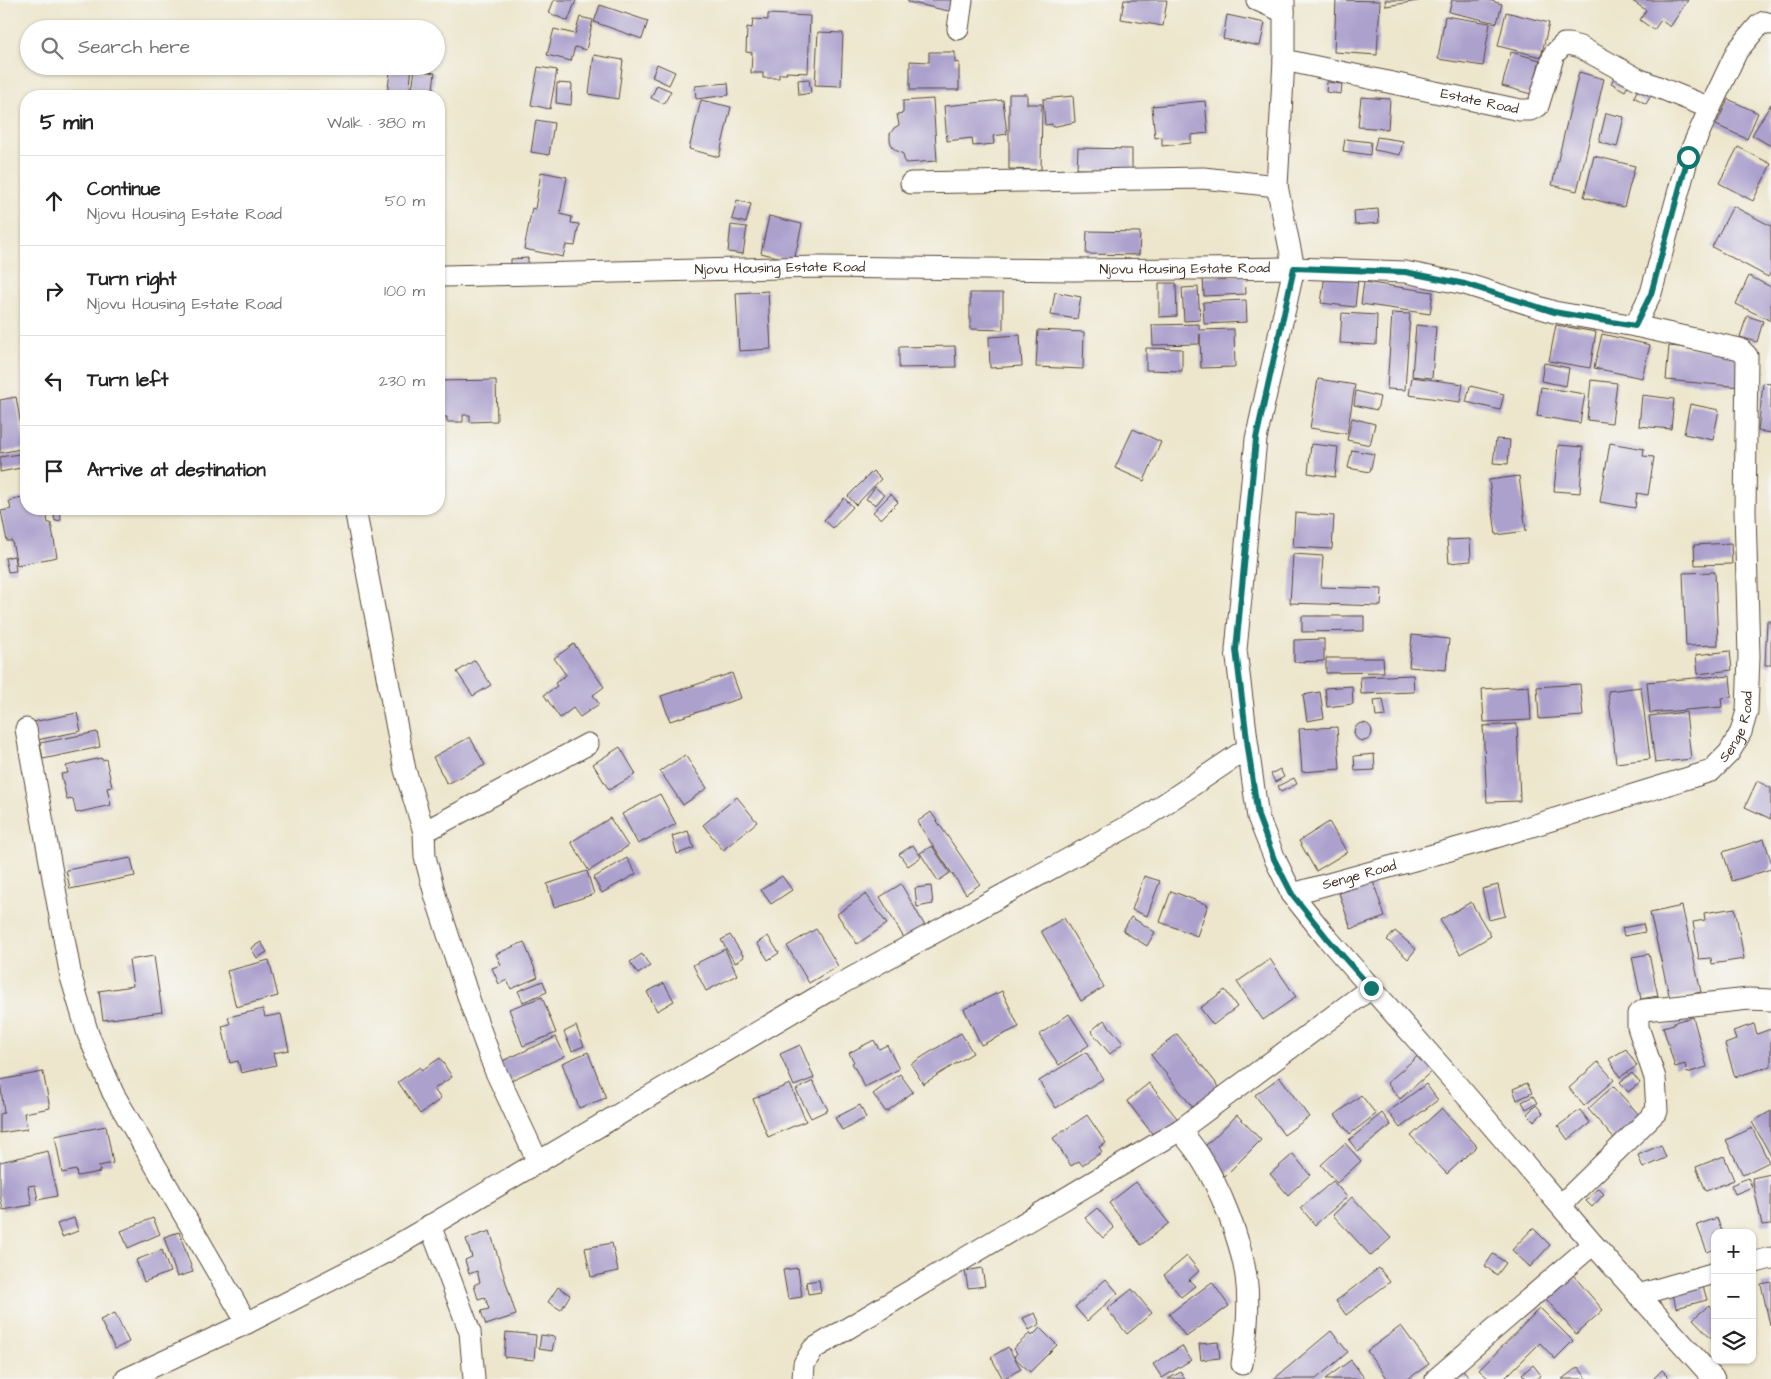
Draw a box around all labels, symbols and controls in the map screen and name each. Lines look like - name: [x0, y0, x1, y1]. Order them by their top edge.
- search box: [20, 20, 445, 75]
- icon: search: [38, 34, 66, 62]
- text: Search here: [78, 34, 190, 61]
- street label: Estate Road: [1439, 83, 1520, 119]
- text: 5 min: [40, 108, 93, 137]
- text: Walk · 380 m: [327, 112, 425, 134]
- route start: [1677, 146, 1700, 169]
- text: Continue: [87, 176, 161, 203]
- icon: ahead: [40, 187, 68, 215]
- text: 50 m: [385, 190, 425, 212]
- text: Njovu Housing Estate Road: [87, 203, 282, 225]
- street label: Njovu Housing Estate Road: [694, 257, 865, 280]
- street label: Njovu Housing Estate Road: [1099, 258, 1270, 280]
- text: Turn right: [87, 266, 176, 293]
- icon: right: [40, 277, 68, 305]
- text: 100 m: [384, 280, 425, 302]
- text: Njovu Housing Estate Road: [87, 293, 282, 315]
- icon: left: [40, 367, 68, 395]
- text: Turn left: [87, 367, 168, 394]
- text: 230 m: [379, 370, 425, 392]
- icon: arrive: [40, 457, 68, 485]
- text: Arrive at destination: [87, 457, 266, 484]
- street label: Senge Road: [1715, 691, 1758, 767]
- street label: Senge Road: [1320, 855, 1399, 895]
- route end: [1360, 977, 1383, 1000]
- map controls: [1711, 1229, 1756, 1364]
- button: +: [1711, 1229, 1756, 1274]
- button: −: [1711, 1274, 1756, 1319]
- button: layers: [1711, 1319, 1756, 1364]

